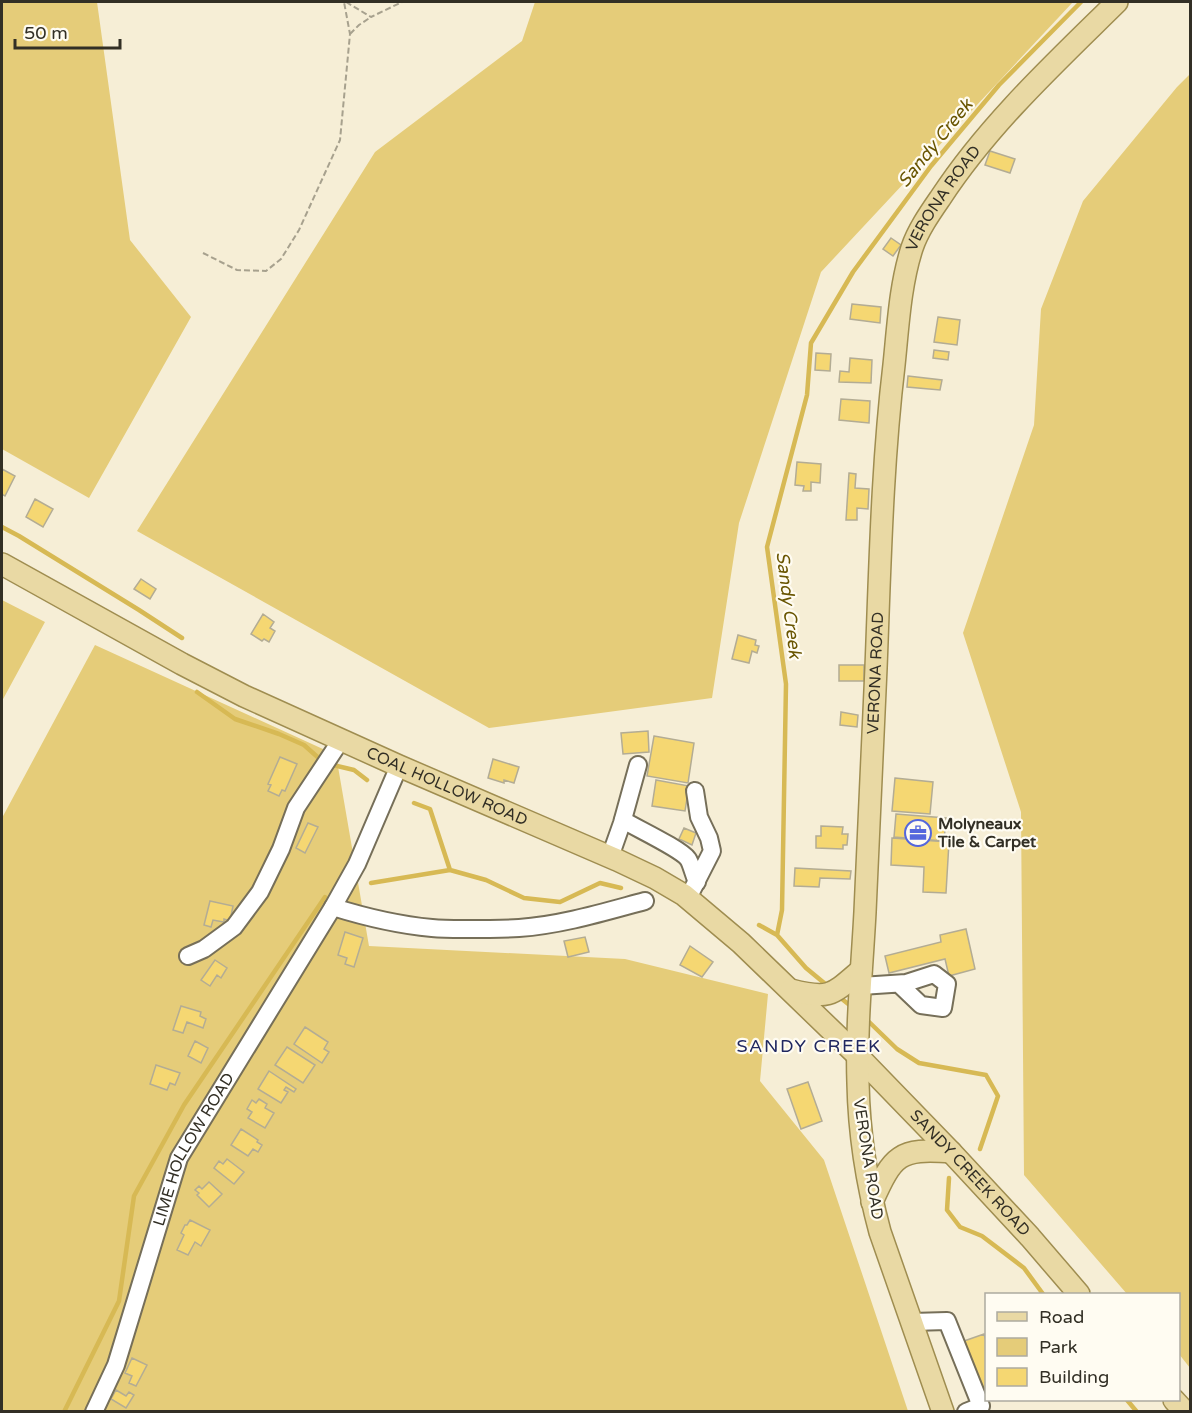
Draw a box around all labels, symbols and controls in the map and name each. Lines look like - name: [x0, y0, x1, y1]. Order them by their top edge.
- scale bar: [15, 12, 120, 50]
- text: 50 m: [24, 22, 68, 44]
- water label: Sandy Creek: [893, 94, 978, 192]
- street label: VERONA ROAD: [902, 141, 985, 254]
- water label: Sandy Creek: [772, 551, 807, 661]
- street label: VERONA ROAD: [863, 611, 888, 735]
- street label: COAL HOLLOW ROAD: [363, 743, 531, 830]
- place label: Molyneaux Tile & Carpet: [937, 814, 1037, 852]
- office icon: Molyneaux Tile & Carpet: [903, 818, 933, 848]
- district label: SANDY CREEK: [737, 1035, 881, 1057]
- street label: LIME HOLLOW ROAD: [149, 1069, 239, 1228]
- street label: VERONA ROAD: [849, 1097, 887, 1221]
- street label: SANDY CREEK ROAD: [906, 1106, 1034, 1241]
- legend: [985, 1293, 1180, 1401]
- text: Road: [1039, 1306, 1084, 1328]
- text: Park: [1039, 1336, 1078, 1358]
- text: Building: [1039, 1366, 1109, 1388]

